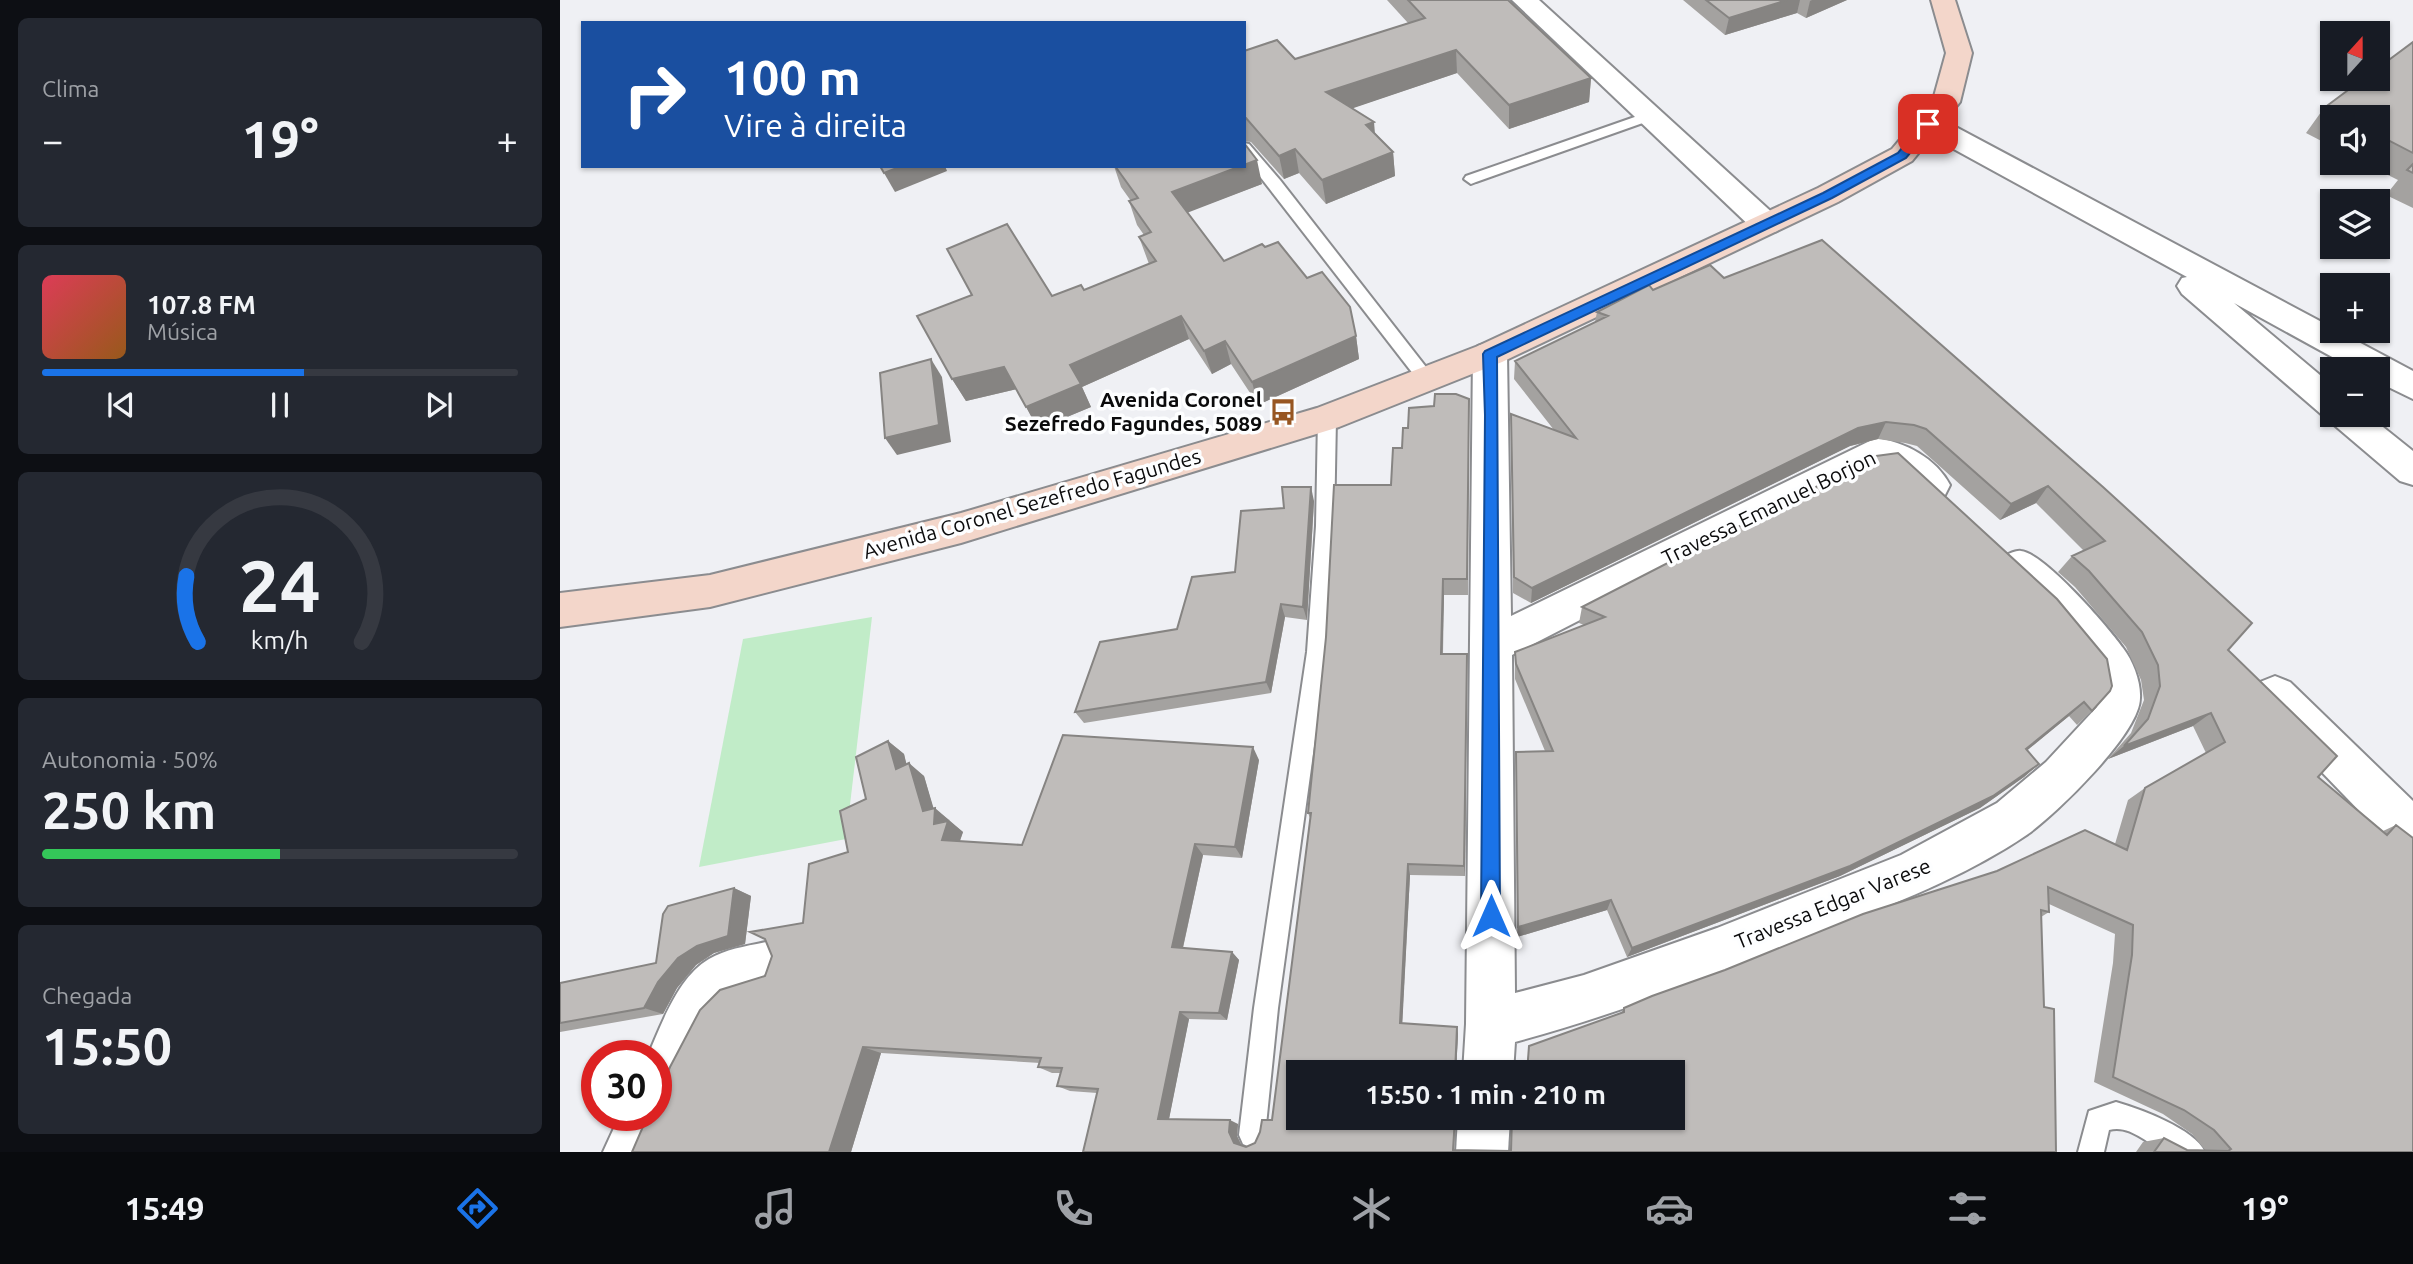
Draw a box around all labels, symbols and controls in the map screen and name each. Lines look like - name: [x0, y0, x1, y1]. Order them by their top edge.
- north arrow: [2320, 21, 2390, 91]
- map controls: [2320, 21, 2390, 427]
- icon: right: [609, 49, 700, 140]
- text: 100 m: [724, 49, 861, 104]
- text: Clima: [42, 76, 99, 101]
- pin: [1898, 94, 1958, 154]
- icon: arrive: [1909, 105, 1947, 143]
- button: sound: [2320, 105, 2390, 175]
- text: Vire à direita: [724, 107, 907, 143]
- text: 19°: [241, 110, 319, 168]
- text: −: [42, 119, 63, 161]
- text: +: [497, 119, 518, 161]
- button: layers: [2320, 189, 2390, 259]
- button: +: [2320, 273, 2390, 343]
- text: 107.8 FM: [147, 290, 256, 319]
- text: Música: [147, 319, 218, 344]
- button: −: [2320, 357, 2390, 427]
- icon: previous: [102, 386, 140, 424]
- icon: pause: [261, 386, 299, 424]
- icon: next: [420, 386, 458, 424]
- place label: Avenida Coronel Sezefredo Fagundes, 5089: [1005, 387, 1262, 435]
- bus stop icon: Avenida Coronel Sezefredo Fagundes, 5089: [1268, 397, 1298, 427]
- street label: Avenida Coronel Sezefredo Fagundes: [860, 443, 1203, 563]
- street label: Travessa Emanuel Borjon: [1658, 445, 1879, 569]
- text: 24: [239, 544, 321, 626]
- text: km/h: [251, 626, 309, 654]
- text: Autonomia · 50%: [42, 747, 218, 772]
- text: 250 km: [42, 781, 216, 839]
- street label: Travessa Edgar Varese: [1731, 853, 1934, 953]
- position arrow: [1454, 879, 1528, 953]
- text: Chegada: [42, 983, 132, 1008]
- text: 15:50: [42, 1017, 172, 1075]
- speed limit sign: 30: [581, 1040, 672, 1131]
- text: 15:50 · 1 min · 210 m: [1365, 1080, 1606, 1109]
- icon: directions: [453, 1184, 502, 1233]
- icon: music: [751, 1184, 800, 1233]
- icon: phone: [1049, 1184, 1098, 1233]
- icon: climate: [1347, 1184, 1396, 1233]
- icon: car: [1645, 1184, 1694, 1233]
- icon: filters: [1943, 1184, 1992, 1233]
- text: 15:49: [124, 1190, 205, 1226]
- text: 19°: [2241, 1190, 2289, 1226]

